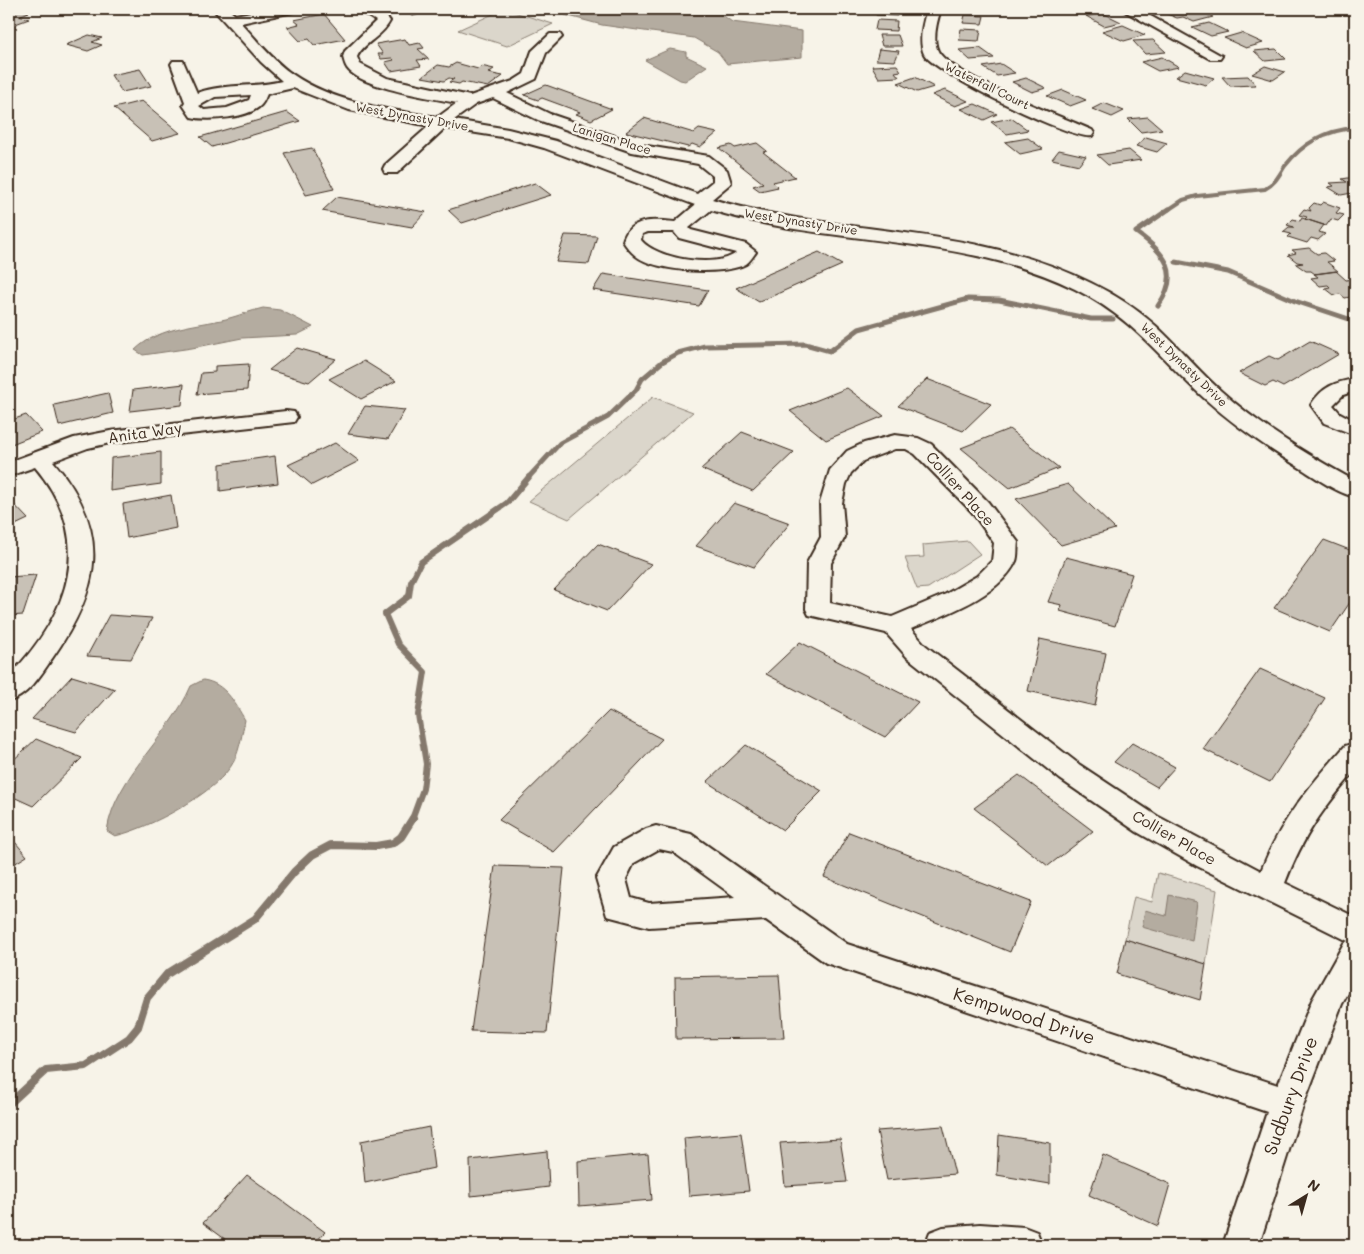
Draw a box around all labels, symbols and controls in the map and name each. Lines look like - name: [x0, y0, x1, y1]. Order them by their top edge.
- street label: Waterfall Court: [942, 58, 1032, 113]
- street label: West Dynasty Drive: [354, 98, 470, 134]
- street label: Lanigan Place: [571, 119, 654, 158]
- street label: West Dynasty Drive: [743, 204, 859, 238]
- street label: West Dynasty Drive: [1138, 319, 1231, 410]
- street label: Anita Way: [107, 417, 183, 447]
- street label: Collier Place: [922, 447, 1000, 530]
- street label: Collier Place: [1129, 805, 1220, 869]
- street label: Kempwood Drive: [950, 981, 1098, 1049]
- street label: Sudbury Drive: [1257, 1033, 1323, 1158]
- north arrow: [1282, 1172, 1332, 1222]
- text: N: [1304, 1174, 1324, 1196]

